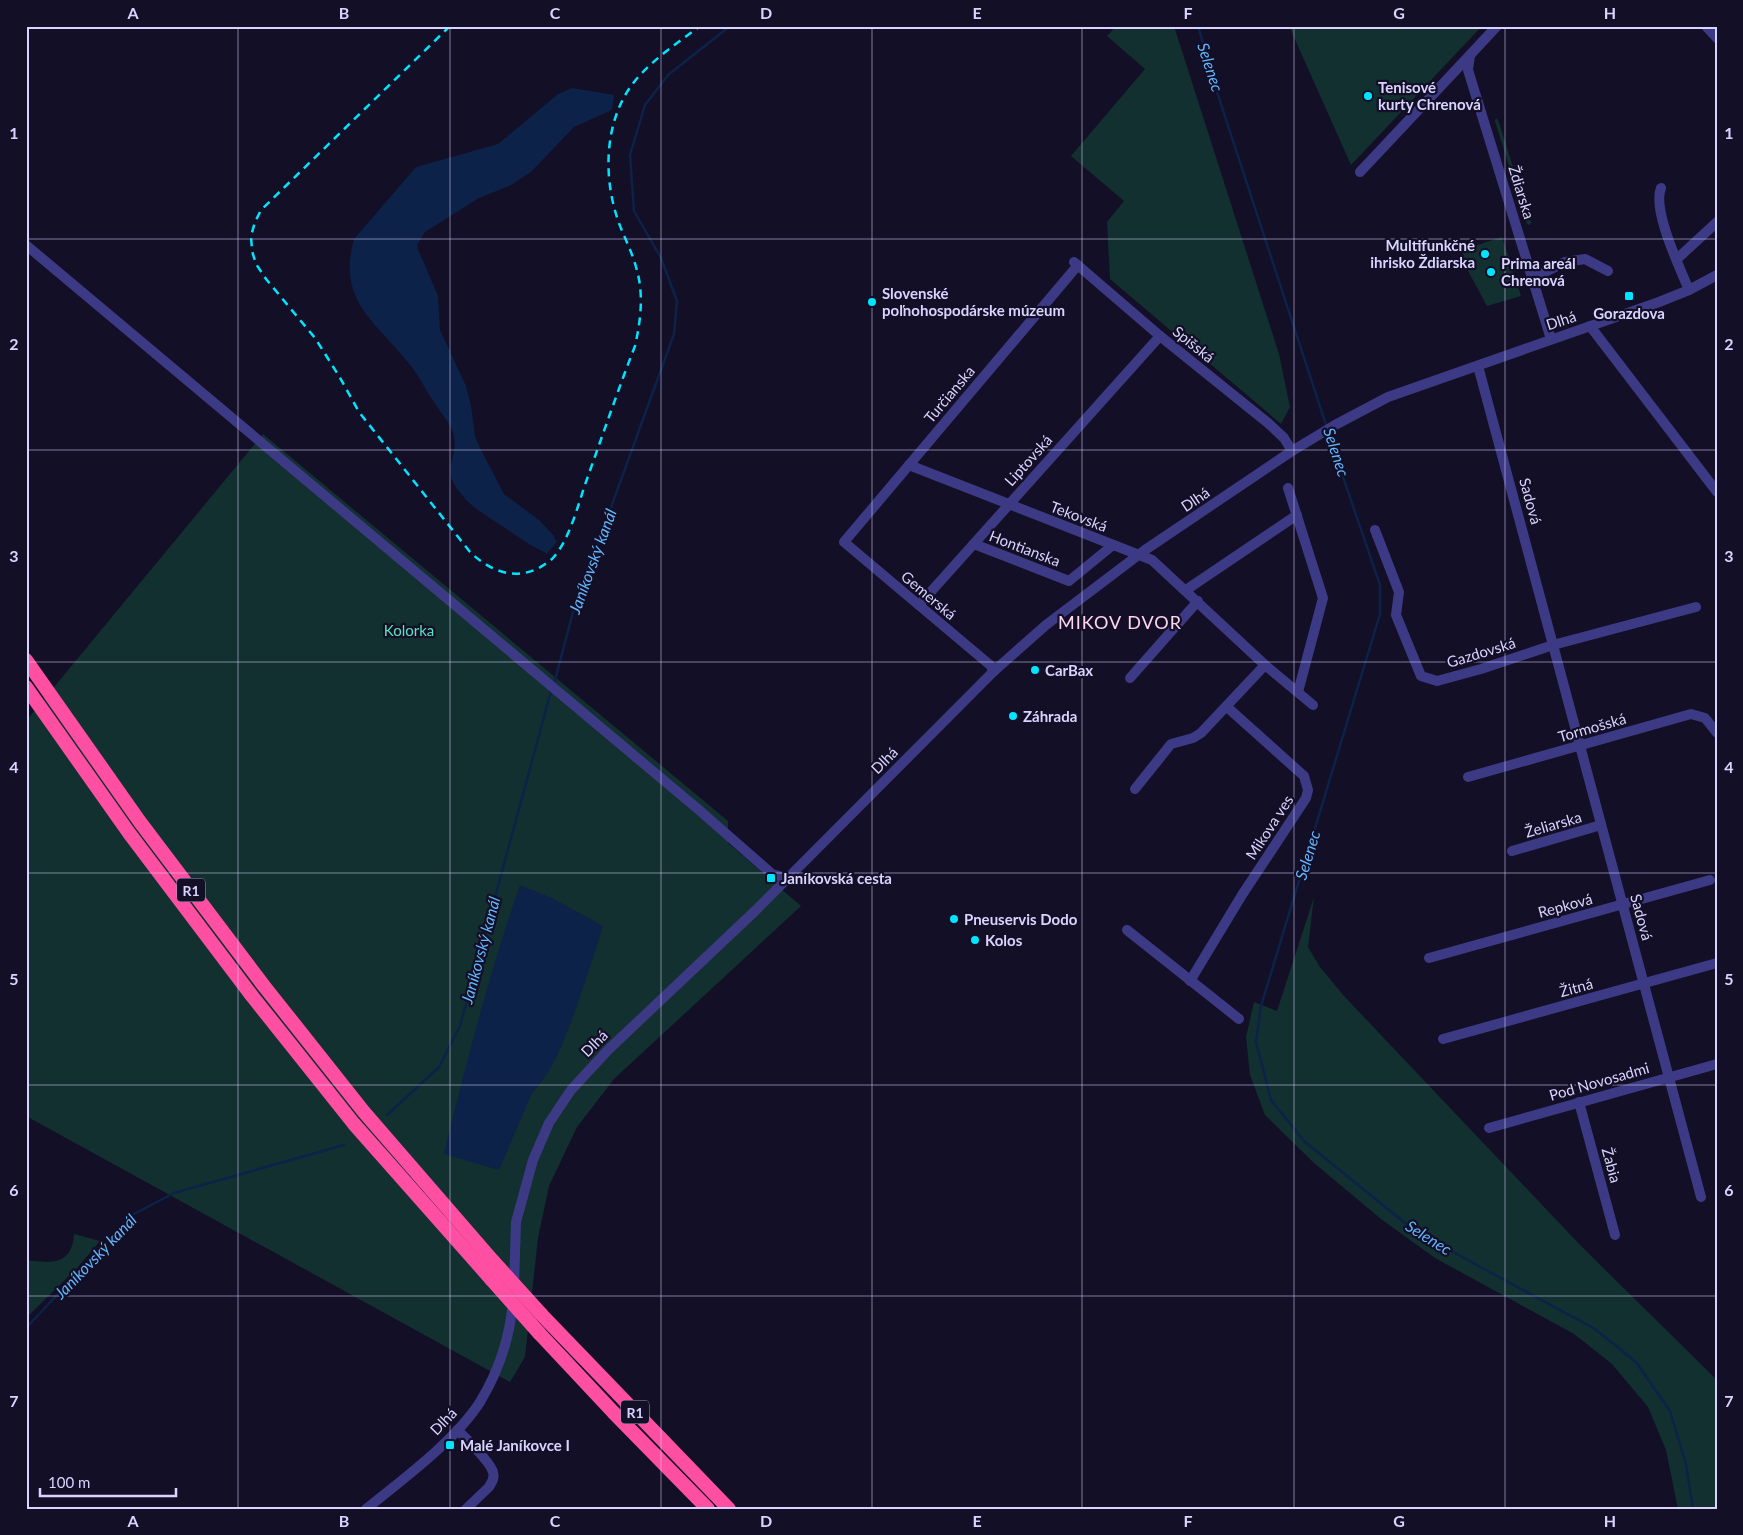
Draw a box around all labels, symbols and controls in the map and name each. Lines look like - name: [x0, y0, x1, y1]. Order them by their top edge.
- text: A: [126, 3, 139, 22]
- text: B: [339, 3, 349, 22]
- text: C: [550, 3, 561, 22]
- text: D: [760, 3, 772, 22]
- text: E: [972, 3, 982, 22]
- text: F: [1183, 3, 1193, 22]
- text: G: [1393, 3, 1405, 22]
- text: H: [1604, 3, 1616, 22]
- water label: Selenec: [1194, 40, 1228, 94]
- place label: Tenisové kurty Chrenová: [1378, 78, 1481, 113]
- marker: Tenisové kurty Chrenová: [1362, 90, 1374, 102]
- text: 1: [9, 123, 19, 142]
- text: 1: [1724, 123, 1734, 142]
- street label: Ždiarska: [1505, 163, 1539, 221]
- place label: Multifunkčné ihrisko Ždiarska: [1370, 236, 1475, 271]
- marker: Multifunkčné ihrisko Ždiarska: [1479, 248, 1491, 260]
- place label: Prima areál Chrenová: [1501, 254, 1576, 289]
- marker: Prima areál Chrenová: [1485, 266, 1497, 278]
- place label: Slovenské poľnohospodárske múzeum: [882, 284, 1065, 319]
- marker: Gorazdova: [1623, 290, 1635, 302]
- marker: Slovenské poľnohospodárske múzeum: [866, 296, 878, 308]
- place label: Gorazdova: [1593, 304, 1665, 322]
- street label: Dlhá: [1544, 307, 1578, 333]
- street label: Spišská: [1170, 322, 1218, 366]
- text: 2: [9, 334, 19, 353]
- text: 2: [1724, 334, 1734, 353]
- street label: Turčianska: [920, 362, 978, 426]
- water label: Selenec: [1320, 425, 1354, 479]
- street label: Liptovská: [1000, 431, 1056, 489]
- street label: Sadová: [1516, 476, 1546, 526]
- street label: Dlhá: [1177, 483, 1213, 515]
- street label: Tekovská: [1048, 497, 1110, 535]
- water label: Janíkovský kanál: [564, 506, 620, 617]
- street label: Hontianska: [987, 526, 1063, 570]
- text: 3: [9, 546, 19, 565]
- text: 3: [1724, 546, 1734, 565]
- street label: Gemerská: [898, 567, 960, 623]
- district label: MIKOV DVOR: [1058, 611, 1182, 633]
- park label: Kolorka: [384, 621, 434, 639]
- street label: Gazdovská: [1444, 633, 1518, 671]
- place label: CarBax: [1045, 661, 1093, 679]
- marker: CarBax: [1029, 664, 1041, 676]
- place label: Záhrada: [1023, 707, 1077, 725]
- street label: Tormošská: [1556, 709, 1628, 745]
- marker: Záhrada: [1007, 710, 1019, 722]
- street label: Dlhá: [867, 743, 901, 777]
- text: 4: [9, 757, 19, 776]
- text: 4: [1724, 757, 1734, 776]
- street label: Mikova ves: [1241, 791, 1297, 863]
- street label: Želiarska: [1523, 807, 1583, 841]
- water label: Selenec: [1291, 828, 1323, 882]
- place label: Janíkovská cesta: [781, 869, 892, 887]
- marker: Janíkovská cesta: [765, 872, 777, 884]
- road number: R1: [177, 878, 205, 902]
- street label: Repková: [1536, 889, 1594, 921]
- street label: Sadová: [1627, 892, 1657, 942]
- water label: Janíkovský kanál: [456, 894, 504, 1007]
- place label: Pneuservis Dodo: [964, 910, 1078, 928]
- marker: Pneuservis Dodo: [948, 913, 960, 925]
- place label: Kolos: [985, 931, 1023, 949]
- marker: Kolos: [969, 934, 981, 946]
- text: 5: [9, 969, 19, 988]
- text: 5: [1724, 969, 1734, 988]
- street label: Žitná: [1557, 974, 1595, 1000]
- street label: Dlhá: [577, 1026, 611, 1060]
- street label: Pod Novosadmi: [1547, 1058, 1651, 1104]
- street label: Žabia: [1599, 1145, 1625, 1185]
- text: 6: [9, 1180, 19, 1199]
- text: 6: [1724, 1180, 1734, 1199]
- water label: Janíkovský kanál: [49, 1210, 140, 1303]
- water label: Selenec: [1403, 1216, 1455, 1258]
- text: 7: [9, 1391, 19, 1410]
- text: 7: [1724, 1391, 1734, 1410]
- road number: R1: [621, 1400, 649, 1424]
- street label: Dlhá: [426, 1404, 460, 1438]
- place label: Malé Janíkovce I: [460, 1436, 570, 1454]
- marker: Malé Janíkovce I: [444, 1439, 456, 1451]
- scale bar: [40, 1465, 176, 1497]
- text: 100 m: [48, 1473, 90, 1491]
- text: A: [126, 1511, 139, 1530]
- text: B: [339, 1511, 349, 1530]
- text: C: [550, 1511, 561, 1530]
- text: D: [760, 1511, 772, 1530]
- text: E: [972, 1511, 982, 1530]
- text: F: [1183, 1511, 1193, 1530]
- text: G: [1393, 1511, 1405, 1530]
- text: H: [1604, 1511, 1616, 1530]

